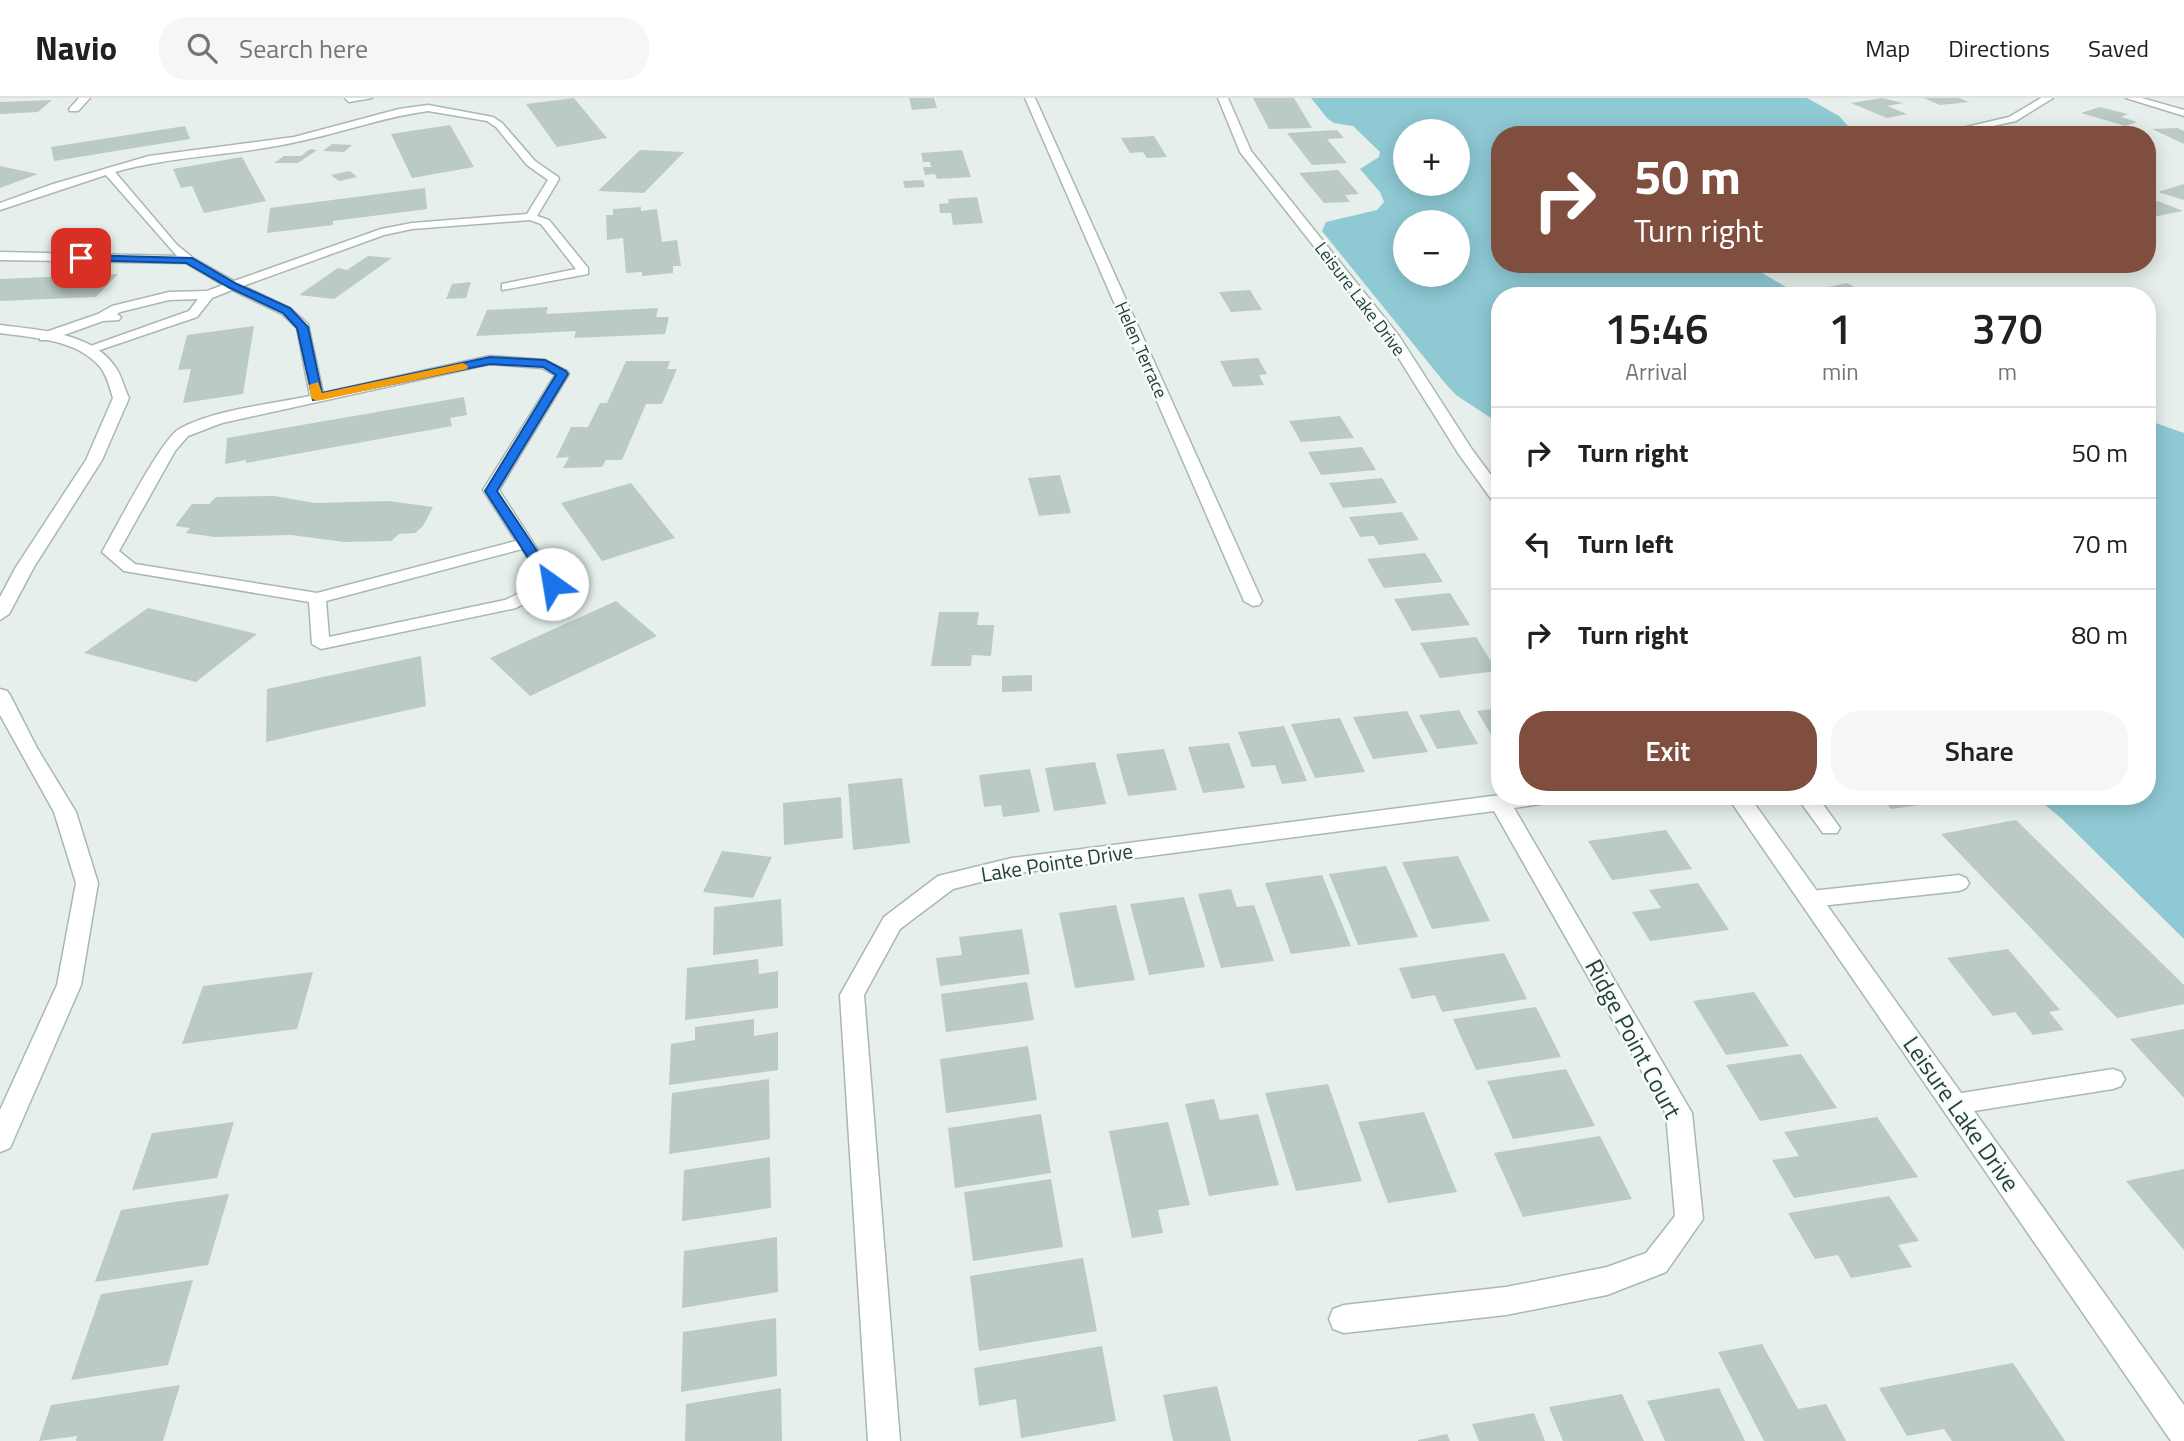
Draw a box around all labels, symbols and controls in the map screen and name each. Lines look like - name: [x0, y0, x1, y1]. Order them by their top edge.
- search box: [159, 17, 649, 80]
- text: Navio: [35, 23, 117, 73]
- icon: search: [183, 29, 221, 67]
- text: Search here: [239, 29, 368, 68]
- text: Map: [1865, 30, 1910, 66]
- text: Directions: [1948, 30, 2050, 66]
- text: Saved: [2088, 30, 2149, 66]
- map controls: [1393, 119, 1470, 287]
- button: +: [1393, 119, 1470, 196]
- text: 50 m: [1634, 138, 1741, 213]
- icon: right: [1519, 154, 1610, 245]
- text: Turn right: [1634, 206, 1763, 254]
- button: −: [1393, 210, 1470, 287]
- pin: [51, 228, 111, 288]
- street label: Leisure Lake Drive: [1308, 236, 1412, 362]
- icon: arrive: [62, 239, 100, 277]
- text: 15:46: [1604, 296, 1709, 360]
- text: 1: [1829, 296, 1852, 360]
- text: 370: [1972, 296, 2043, 360]
- street label: Helen Terrace: [1108, 297, 1175, 402]
- text: Arrival: [1625, 354, 1688, 389]
- text: min: [1822, 354, 1859, 389]
- text: m: [1998, 354, 2017, 389]
- text: Turn right: [1578, 433, 1689, 472]
- text: 50 m: [2071, 433, 2128, 472]
- icon: right: [1519, 434, 1557, 472]
- text: Turn left: [1578, 524, 1673, 563]
- text: 70 m: [2071, 524, 2128, 563]
- icon: left: [1519, 525, 1557, 563]
- position arrow: [515, 547, 589, 621]
- text: Turn right: [1578, 615, 1689, 654]
- text: 80 m: [2071, 615, 2128, 654]
- icon: right: [1519, 616, 1557, 654]
- button: Exit: [1519, 711, 1817, 791]
- button: Share: [1831, 711, 2128, 791]
- street label: Lake Pointe Drive: [979, 834, 1135, 890]
- street label: Ridge Point Court: [1577, 952, 1691, 1125]
- street label: Leisure Lake Drive: [1895, 1028, 2029, 1199]

